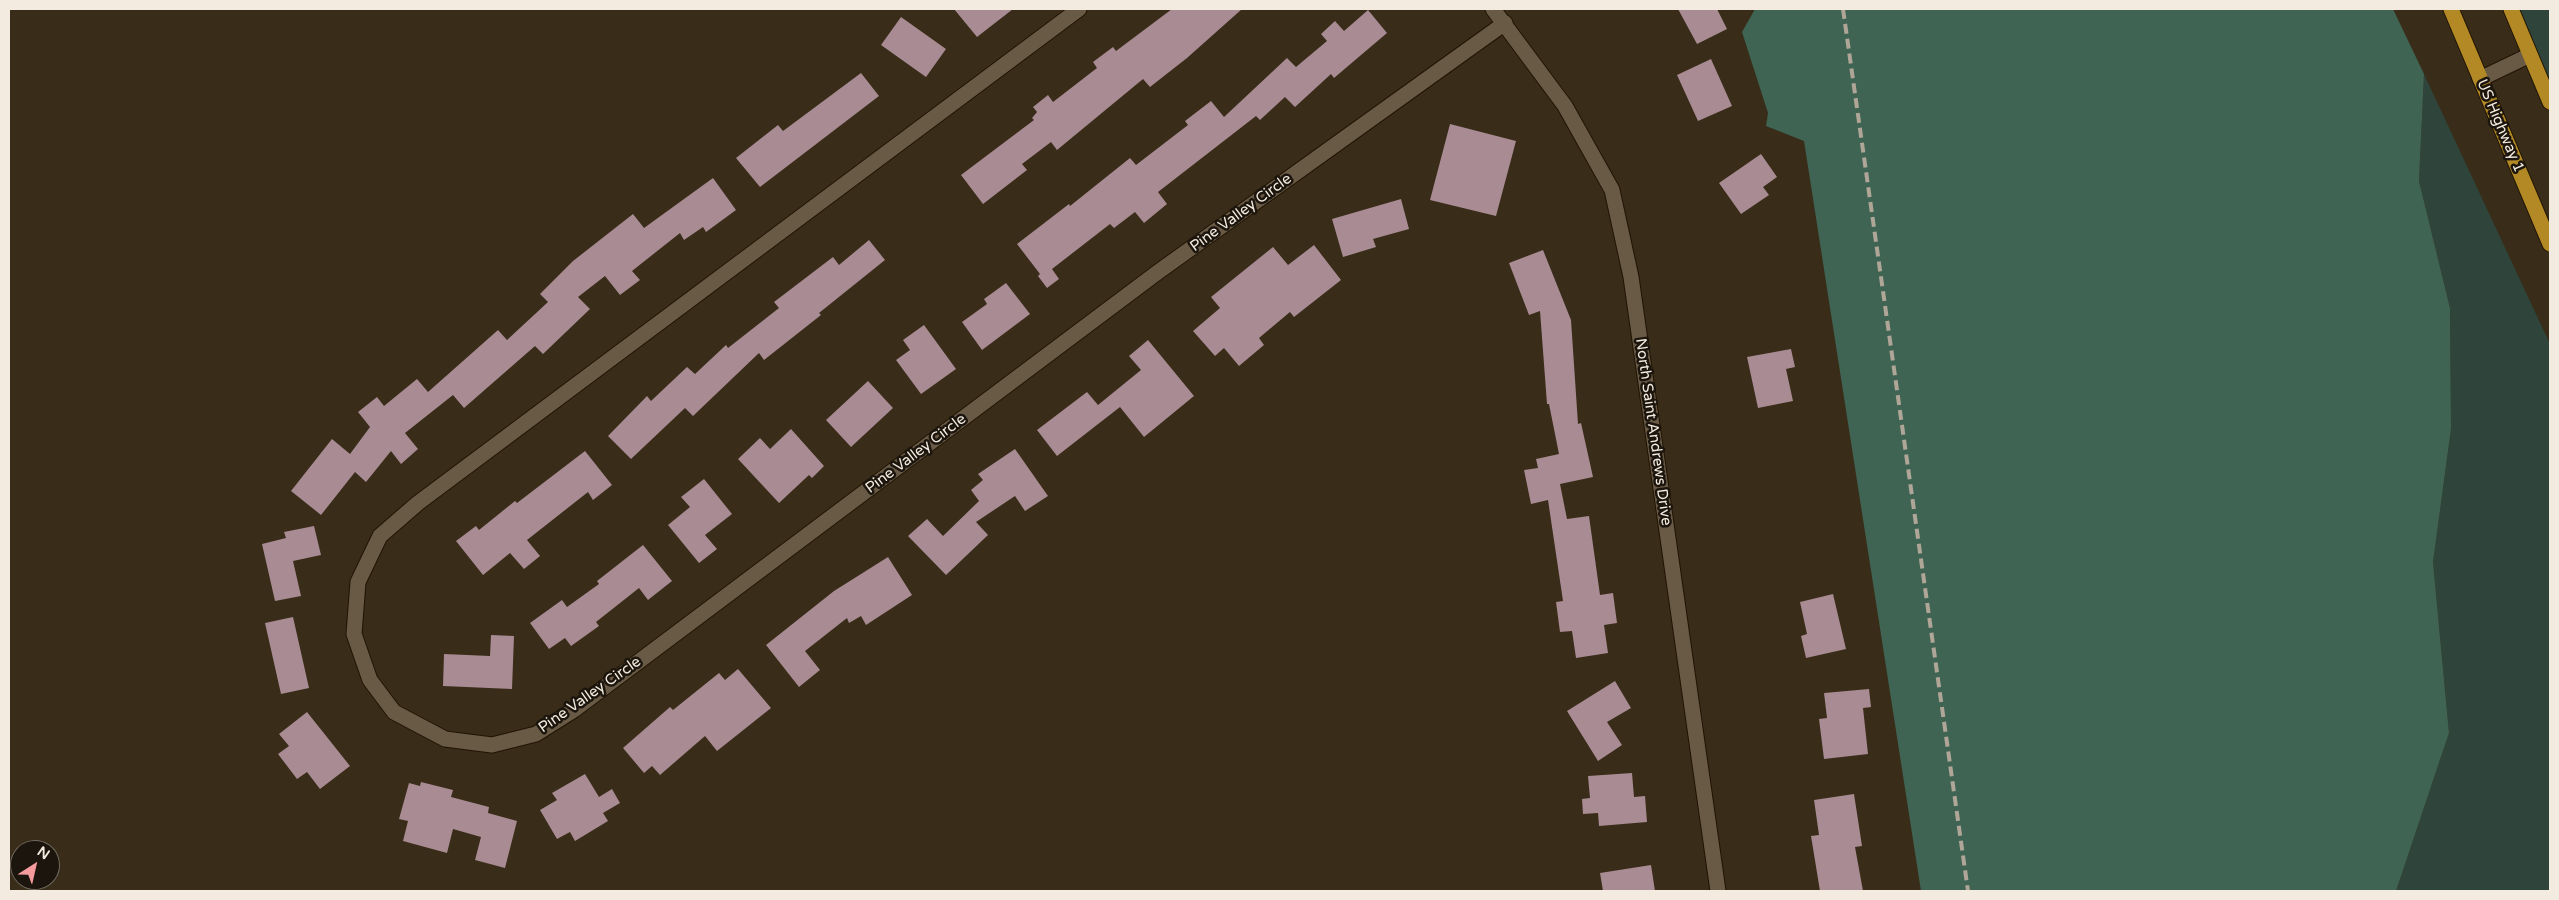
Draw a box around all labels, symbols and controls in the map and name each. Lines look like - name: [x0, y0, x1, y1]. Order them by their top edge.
- street label: US Highway 1: [2472, 77, 2528, 175]
- street label: Pine Valley Circle: [1187, 170, 1295, 256]
- street label: North Saint Andrews Drive: [1631, 337, 1675, 527]
- street label: Pine Valley Circle: [862, 410, 970, 498]
- street label: Pine Valley Circle: [535, 653, 645, 737]
- north arrow: [10, 840, 60, 890]
- text: N: [34, 843, 53, 863]

